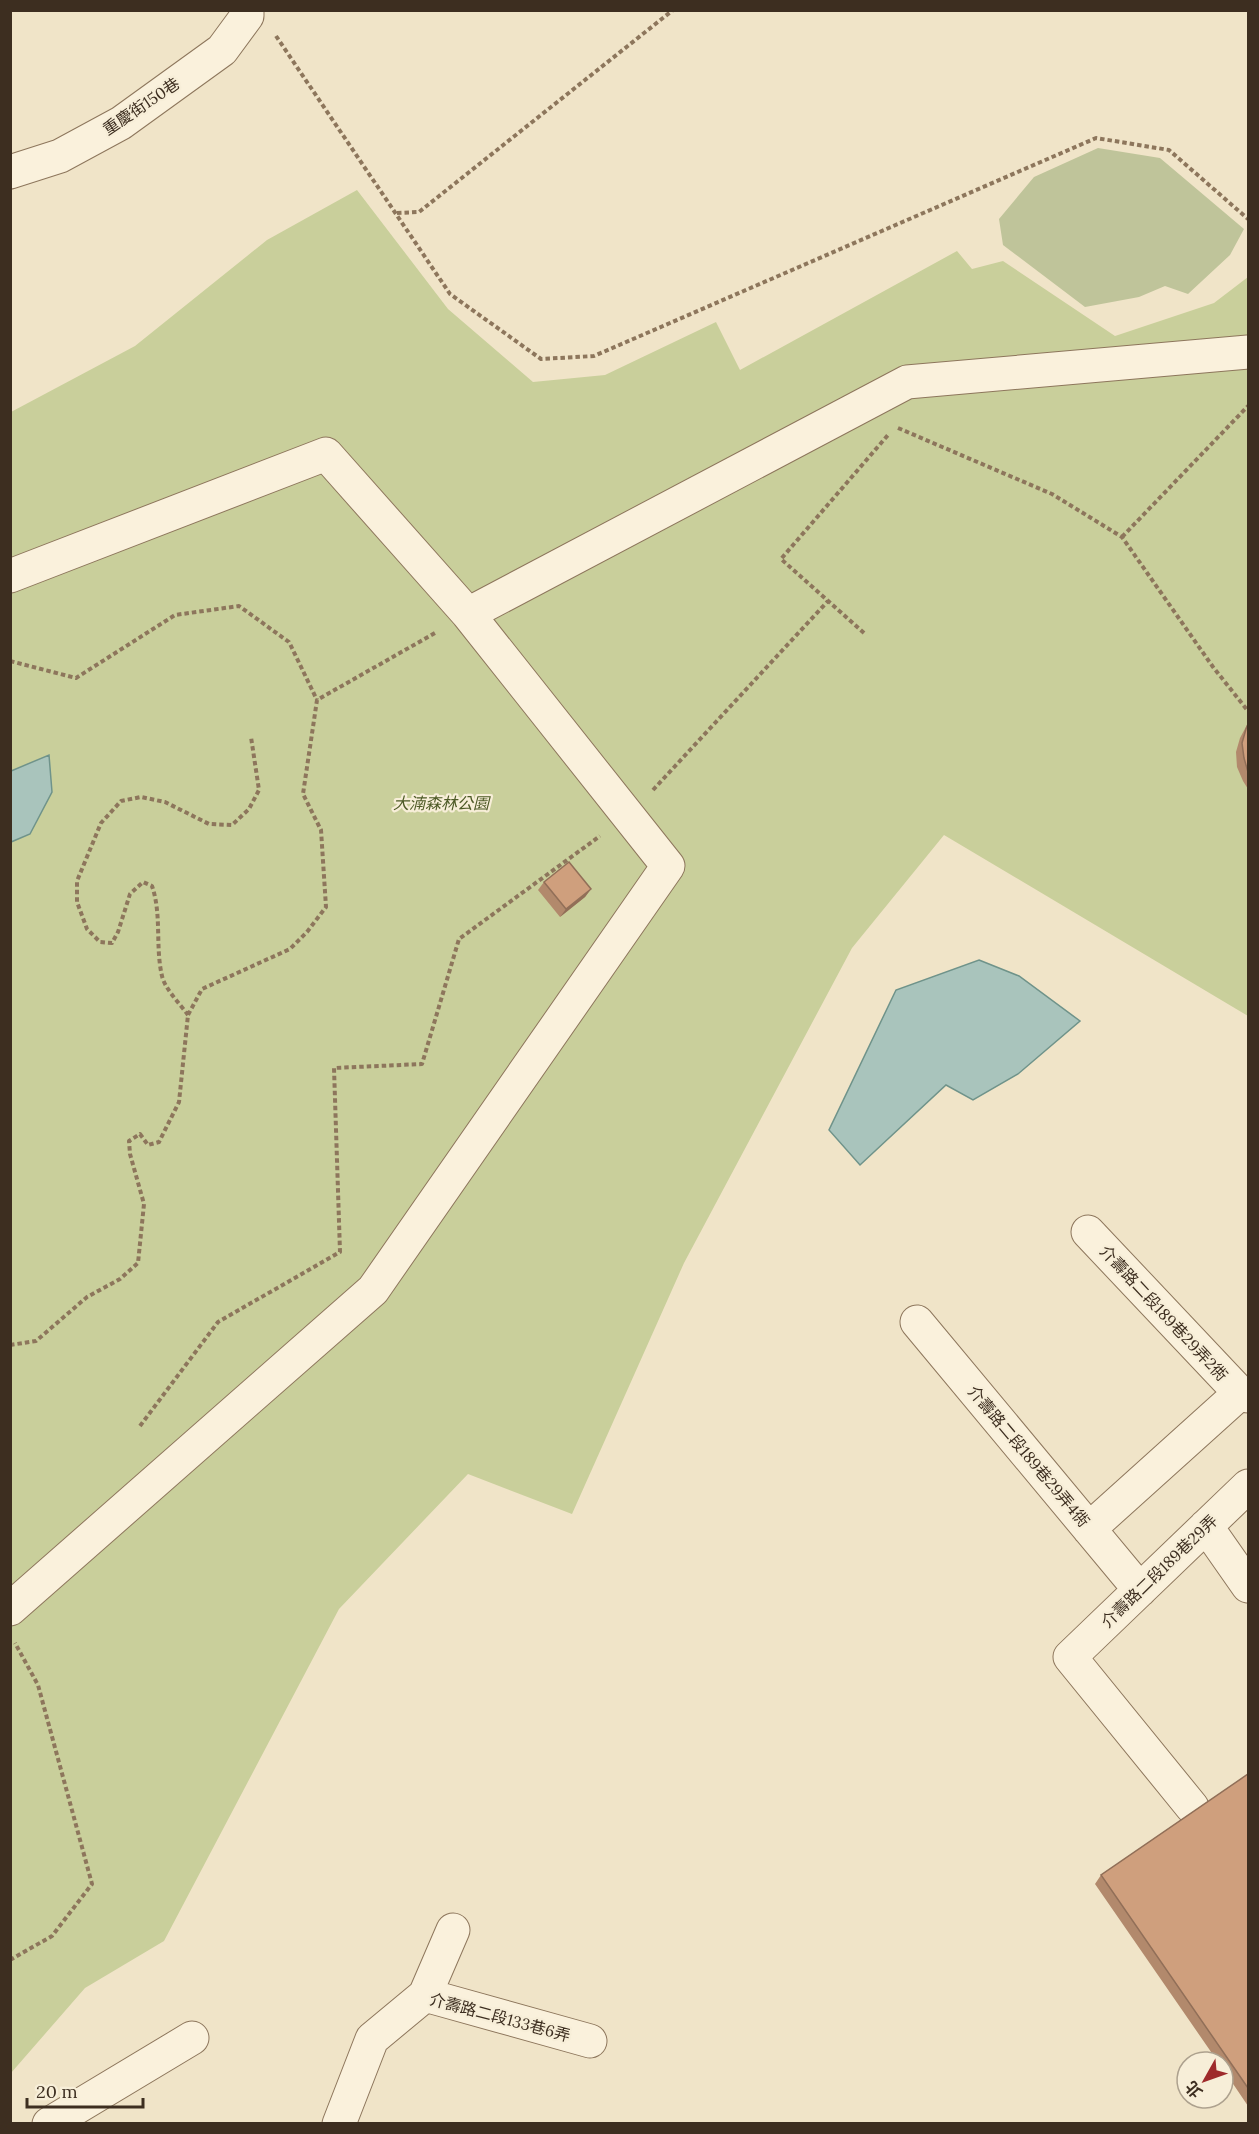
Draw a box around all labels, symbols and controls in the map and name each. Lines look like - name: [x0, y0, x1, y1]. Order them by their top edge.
- street label: 重慶街150巷: [99, 73, 183, 139]
- park label: 大湳森林公園: [393, 793, 491, 813]
- street label: 介壽路二段189巷29弄2衖: [1096, 1241, 1232, 1385]
- street label: 介壽路二段189巷29弄4衖: [964, 1381, 1094, 1531]
- street label: 介壽路二段189巷29弄: [1097, 1510, 1221, 1632]
- street label: 介壽路二段133巷6弄: [427, 1989, 573, 2045]
- north arrow: [1175, 2050, 1235, 2110]
- scale bar: [27, 2071, 142, 2109]
- text: 北: [1181, 2077, 1206, 2102]
- text: 20 m: [36, 2080, 78, 2103]

